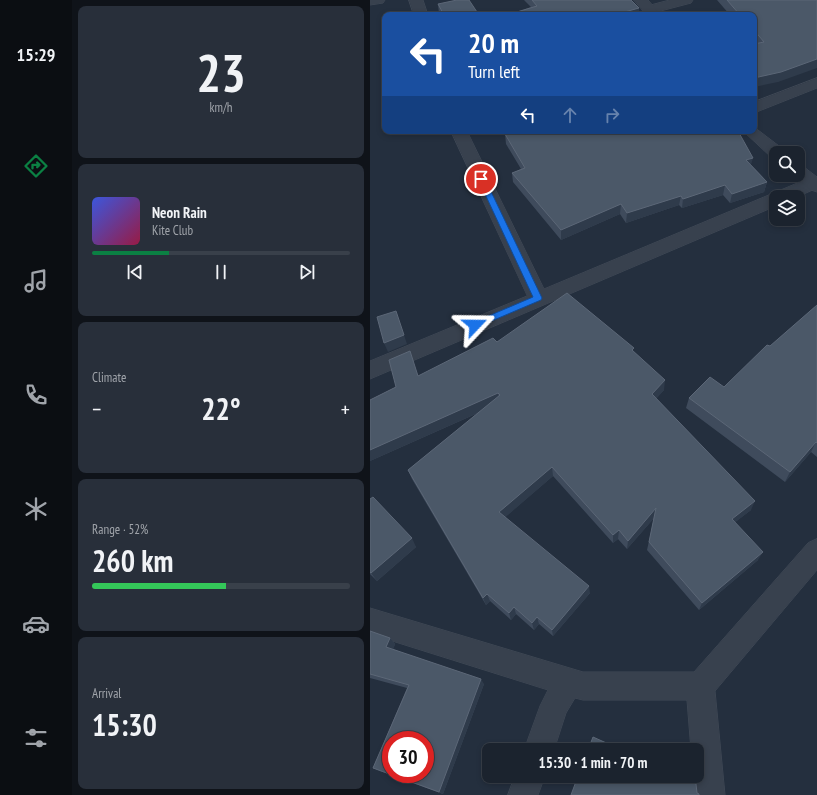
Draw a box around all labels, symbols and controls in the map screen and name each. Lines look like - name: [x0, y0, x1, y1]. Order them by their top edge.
- text: 20 m: [468, 24, 519, 61]
- icon: left: [402, 28, 454, 80]
- text: 23: [196, 39, 246, 106]
- text: 15:29: [17, 43, 55, 66]
- text: Turn left: [468, 60, 520, 83]
- text: km/h: [209, 99, 233, 116]
- icon: left: [517, 104, 539, 126]
- icon: ahead: [559, 104, 581, 126]
- icon: right: [601, 104, 623, 126]
- map controls: [769, 146, 805, 226]
- button: search: [769, 146, 805, 182]
- icon: directions: [22, 152, 50, 180]
- pin: [464, 162, 498, 196]
- icon: arrive: [470, 168, 492, 190]
- button: layers: [769, 190, 805, 226]
- text: Neon Rain: [152, 203, 207, 222]
- text: Kite Club: [152, 222, 193, 239]
- icon: previous: [124, 261, 146, 283]
- icon: pause: [210, 261, 232, 283]
- icon: next: [296, 261, 318, 283]
- icon: music: [22, 267, 50, 295]
- position arrow: [454, 304, 496, 346]
- text: Climate: [92, 369, 126, 386]
- icon: phone: [22, 381, 50, 409]
- text: 22°: [201, 389, 241, 428]
- text: −: [92, 395, 101, 423]
- text: +: [341, 395, 350, 423]
- icon: climate: [22, 495, 50, 523]
- text: Range · 52%: [92, 521, 148, 538]
- text: 260 km: [92, 541, 173, 580]
- icon: car: [22, 610, 50, 638]
- text: Arrival: [92, 685, 121, 702]
- text: 15:30: [92, 705, 157, 744]
- icon: filters: [22, 724, 50, 752]
- speed limit sign: 30: [382, 731, 434, 783]
- text: 15:30 · 1 min · 70 m: [539, 753, 647, 772]

